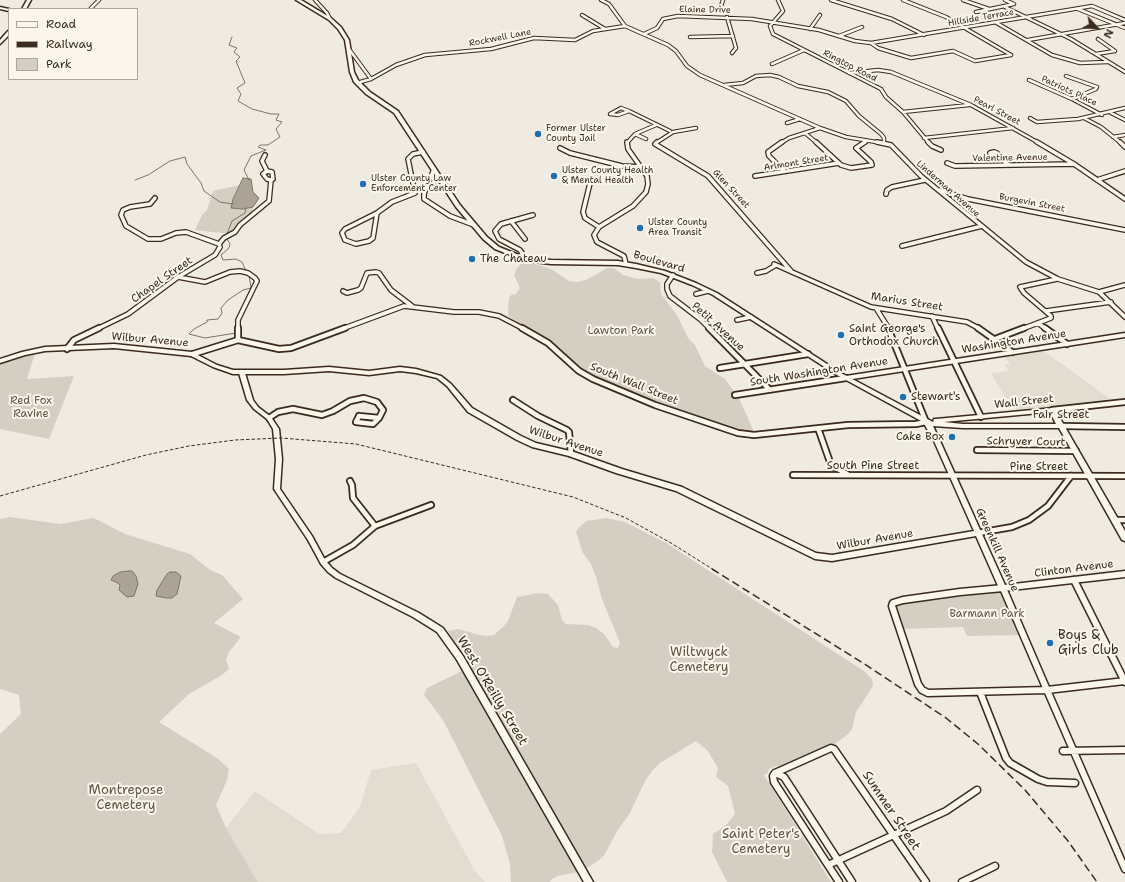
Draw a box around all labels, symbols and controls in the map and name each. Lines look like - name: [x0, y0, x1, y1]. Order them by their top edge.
- street label: Elaine Drive: [679, 4, 731, 16]
- street label: Hillside Terrace: [947, 7, 1015, 29]
- legend: [8, 8, 138, 80]
- north arrow: [1077, 8, 1117, 48]
- text: Road: [46, 16, 76, 32]
- text: N: [1100, 26, 1117, 41]
- street label: Rockwell Lane: [468, 27, 532, 49]
- text: Railway: [46, 36, 93, 52]
- street label: Ringtop Road: [821, 48, 879, 84]
- text: Park: [46, 56, 72, 72]
- street label: Patriots Place: [1039, 73, 1099, 109]
- street label: Pearl Street: [972, 94, 1022, 128]
- place label: Former Ulster County Jail: [546, 124, 606, 145]
- marker: Former Ulster County Jail: [533, 129, 543, 139]
- street label: Valentine Avenue: [972, 152, 1048, 164]
- street label: Arlmont Street: [763, 153, 829, 173]
- street label: Linderman Avenue: [914, 158, 982, 220]
- place label: Ulster County Health & Mental Health: [562, 166, 653, 187]
- street label: Glen Street: [710, 167, 752, 211]
- marker: Ulster County Health & Mental Health: [549, 171, 559, 181]
- place label: Ulster County Law Enforcement Center: [371, 174, 457, 195]
- marker: Ulster County Law Enforcement Center: [358, 179, 368, 189]
- street label: Burgevin Street: [998, 191, 1066, 215]
- place label: Ulster County Area Transit: [648, 218, 707, 239]
- marker: Ulster County Area Transit: [635, 223, 645, 233]
- street label: Boulevard: [632, 248, 686, 276]
- place label: The Chateau: [480, 252, 547, 266]
- street label: Chapel Street: [129, 254, 195, 306]
- marker: The Chateau: [467, 254, 477, 264]
- street label: Marius Street: [870, 290, 944, 314]
- street label: Petit Avenue: [689, 300, 747, 354]
- place label: Saint George's Orthodox Church: [849, 322, 939, 348]
- park label: Lawton Park: [587, 324, 655, 338]
- street label: Washington Avenue: [961, 327, 1067, 357]
- street label: Wilbur Avenue: [111, 330, 189, 350]
- marker: Saint George's Orthodox Church: [836, 330, 846, 340]
- street label: South Washington Avenue: [749, 355, 889, 389]
- street label: South Wall Street: [588, 360, 680, 408]
- place label: Stewart's: [911, 390, 961, 404]
- marker: Stewart's: [898, 392, 908, 402]
- street label: Wall Street: [994, 392, 1054, 412]
- park label: Red Fox Ravine: [10, 394, 52, 420]
- street label: Fair Street: [1033, 408, 1089, 422]
- street label: Wilbur Avenue: [527, 424, 605, 460]
- place label: Cake Box: [896, 430, 944, 444]
- marker: Cake Box: [947, 432, 957, 442]
- street label: Schryver Court: [986, 435, 1066, 449]
- street label: South Pine Street: [827, 459, 919, 473]
- street label: Pine Street: [1010, 460, 1068, 474]
- street label: Greenkill Avenue: [973, 506, 1021, 594]
- street label: Wilbur Avenue: [836, 527, 914, 553]
- street label: Clinton Avenue: [1034, 558, 1114, 580]
- park label: Barmann Park: [949, 607, 1025, 621]
- place label: Boys & Girls Club: [1058, 628, 1119, 659]
- street label: West O'Reilly Street: [453, 634, 531, 748]
- marker: Boys & Girls Club: [1045, 638, 1055, 648]
- park label: Wiltwyck Cemetery: [670, 645, 728, 676]
- street label: Summer Street: [859, 768, 923, 854]
- park label: Montrepose Cemetery: [89, 783, 163, 814]
- park label: Saint Peter's Cemetery: [722, 827, 800, 858]

